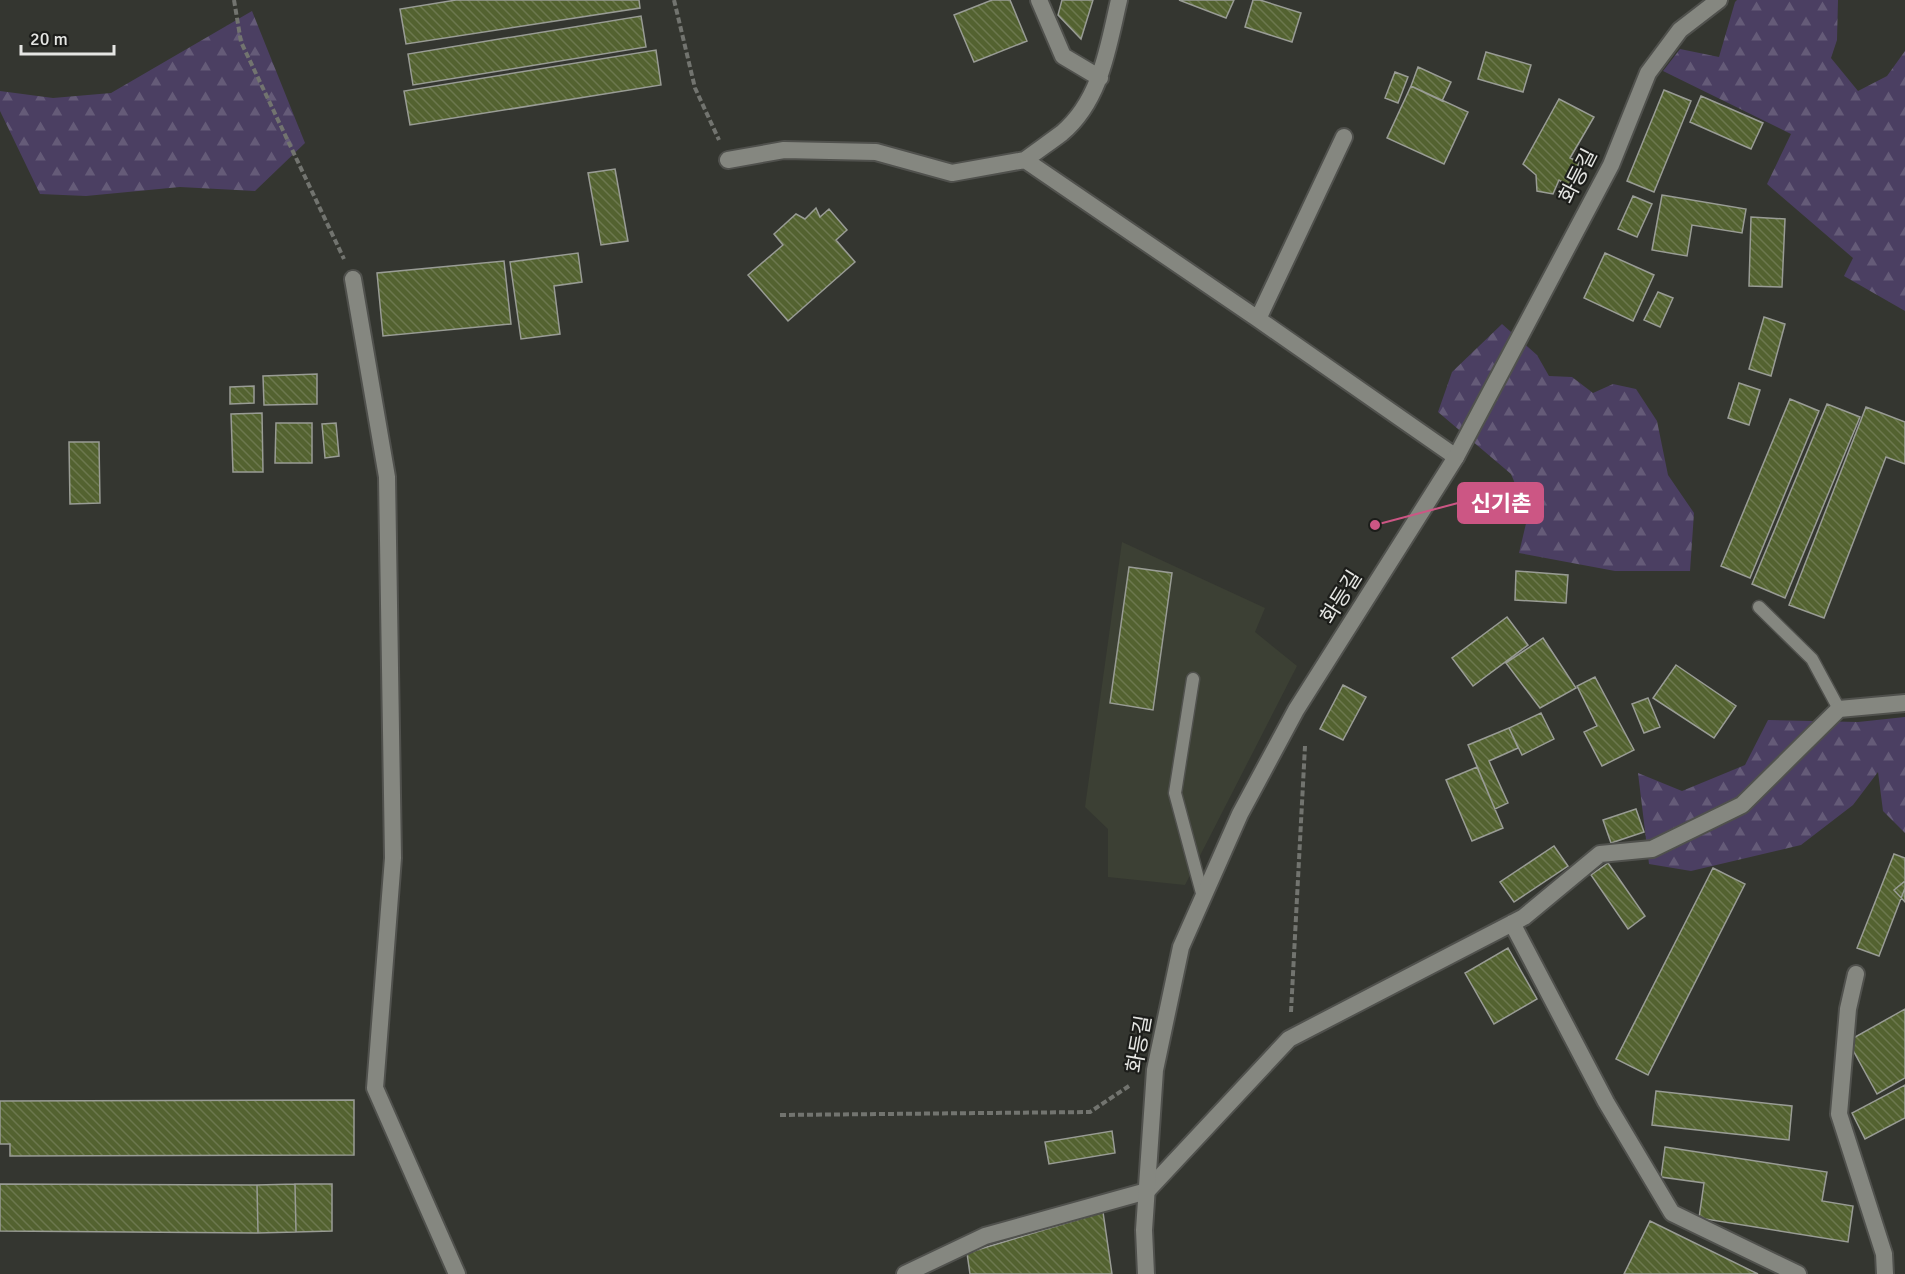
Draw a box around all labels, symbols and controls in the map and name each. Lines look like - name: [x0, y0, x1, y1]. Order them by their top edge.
- scale bar: [21, 18, 114, 56]
- text: 20 m: [30, 28, 68, 50]
- street label: 화등길: [1553, 144, 1603, 208]
- callout: 신기촌: [1458, 483, 1543, 523]
- text: 신기촌: [1471, 490, 1531, 517]
- street label: 화등길: [1315, 566, 1367, 628]
- street label: 화등길: [1121, 1013, 1157, 1075]

